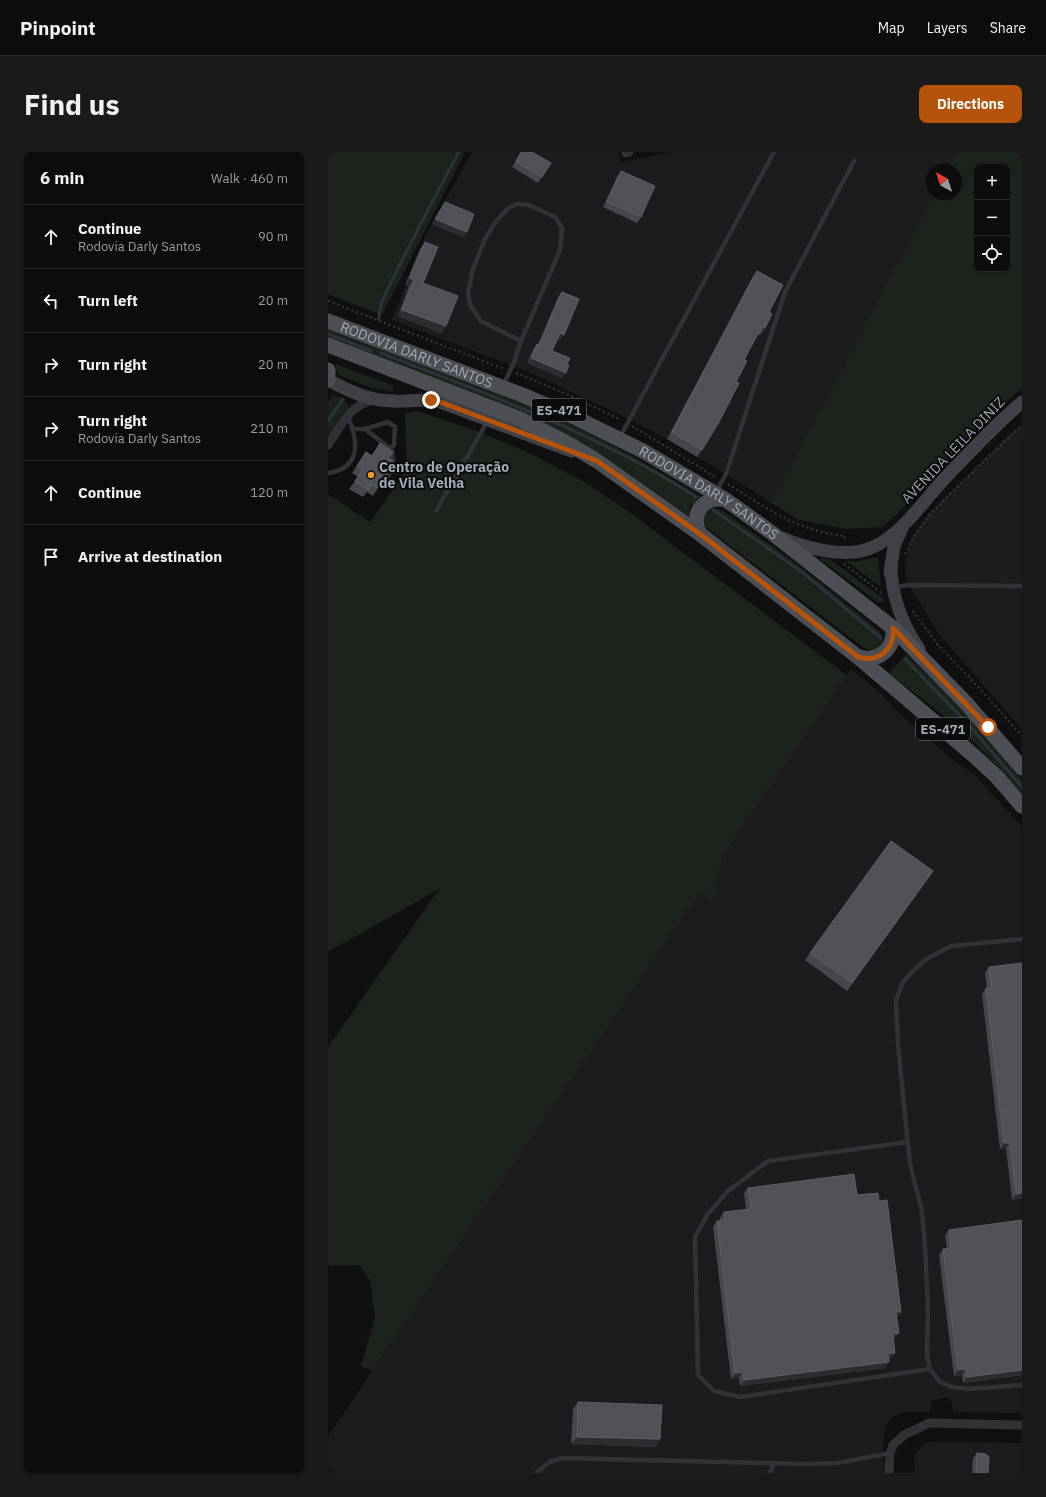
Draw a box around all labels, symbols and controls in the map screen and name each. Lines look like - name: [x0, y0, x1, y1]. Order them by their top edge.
- text: Pinpoint: [20, 16, 96, 40]
- text: Map: [878, 19, 905, 37]
- text: Layers: [927, 19, 968, 37]
- text: Share: [990, 19, 1026, 37]
- button: Directions: [919, 85, 1022, 123]
- text: Find us: [24, 86, 120, 123]
- north arrow: [926, 164, 962, 200]
- map controls: [974, 164, 1010, 272]
- button: +: [974, 164, 1010, 200]
- text: 6 min: [40, 167, 84, 189]
- text: Walk · 460 m: [211, 170, 288, 187]
- button: −: [974, 200, 1010, 236]
- text: Continue: [78, 219, 142, 238]
- icon: ahead: [40, 226, 62, 248]
- text: 90 m: [258, 228, 288, 245]
- button: locate: [974, 236, 1010, 272]
- text: Rodovia Darly Santos: [78, 238, 201, 255]
- icon: left: [40, 290, 62, 312]
- text: Turn left: [78, 291, 138, 310]
- text: 20 m: [258, 292, 288, 309]
- street label: RODOVIA DARLY SANTOS: [338, 318, 496, 392]
- icon: right: [40, 354, 62, 376]
- text: Turn right: [78, 355, 147, 374]
- text: 20 m: [258, 356, 288, 373]
- route end: [422, 391, 440, 409]
- street label: AVENIDA LEILA DINIZ: [898, 393, 1008, 507]
- road number: ES-471: [532, 399, 586, 421]
- text: Turn right: [78, 411, 147, 430]
- icon: right: [40, 418, 62, 440]
- text: 210 m: [250, 420, 288, 437]
- text: Rodovia Darly Santos: [78, 430, 201, 447]
- street label: RODOVIA DARLY SANTOS: [636, 442, 782, 544]
- place label: Centro de Operação de Vila Velha: [379, 458, 509, 492]
- marker: Centro de Operação de Vila Velha: [366, 470, 376, 480]
- icon: ahead: [40, 482, 62, 504]
- text: Continue: [78, 483, 142, 502]
- text: 120 m: [250, 484, 288, 501]
- icon: arrive: [40, 546, 62, 568]
- text: Arrive at destination: [78, 547, 222, 566]
- road number: ES-471: [916, 718, 970, 740]
- route start: [979, 718, 997, 736]

